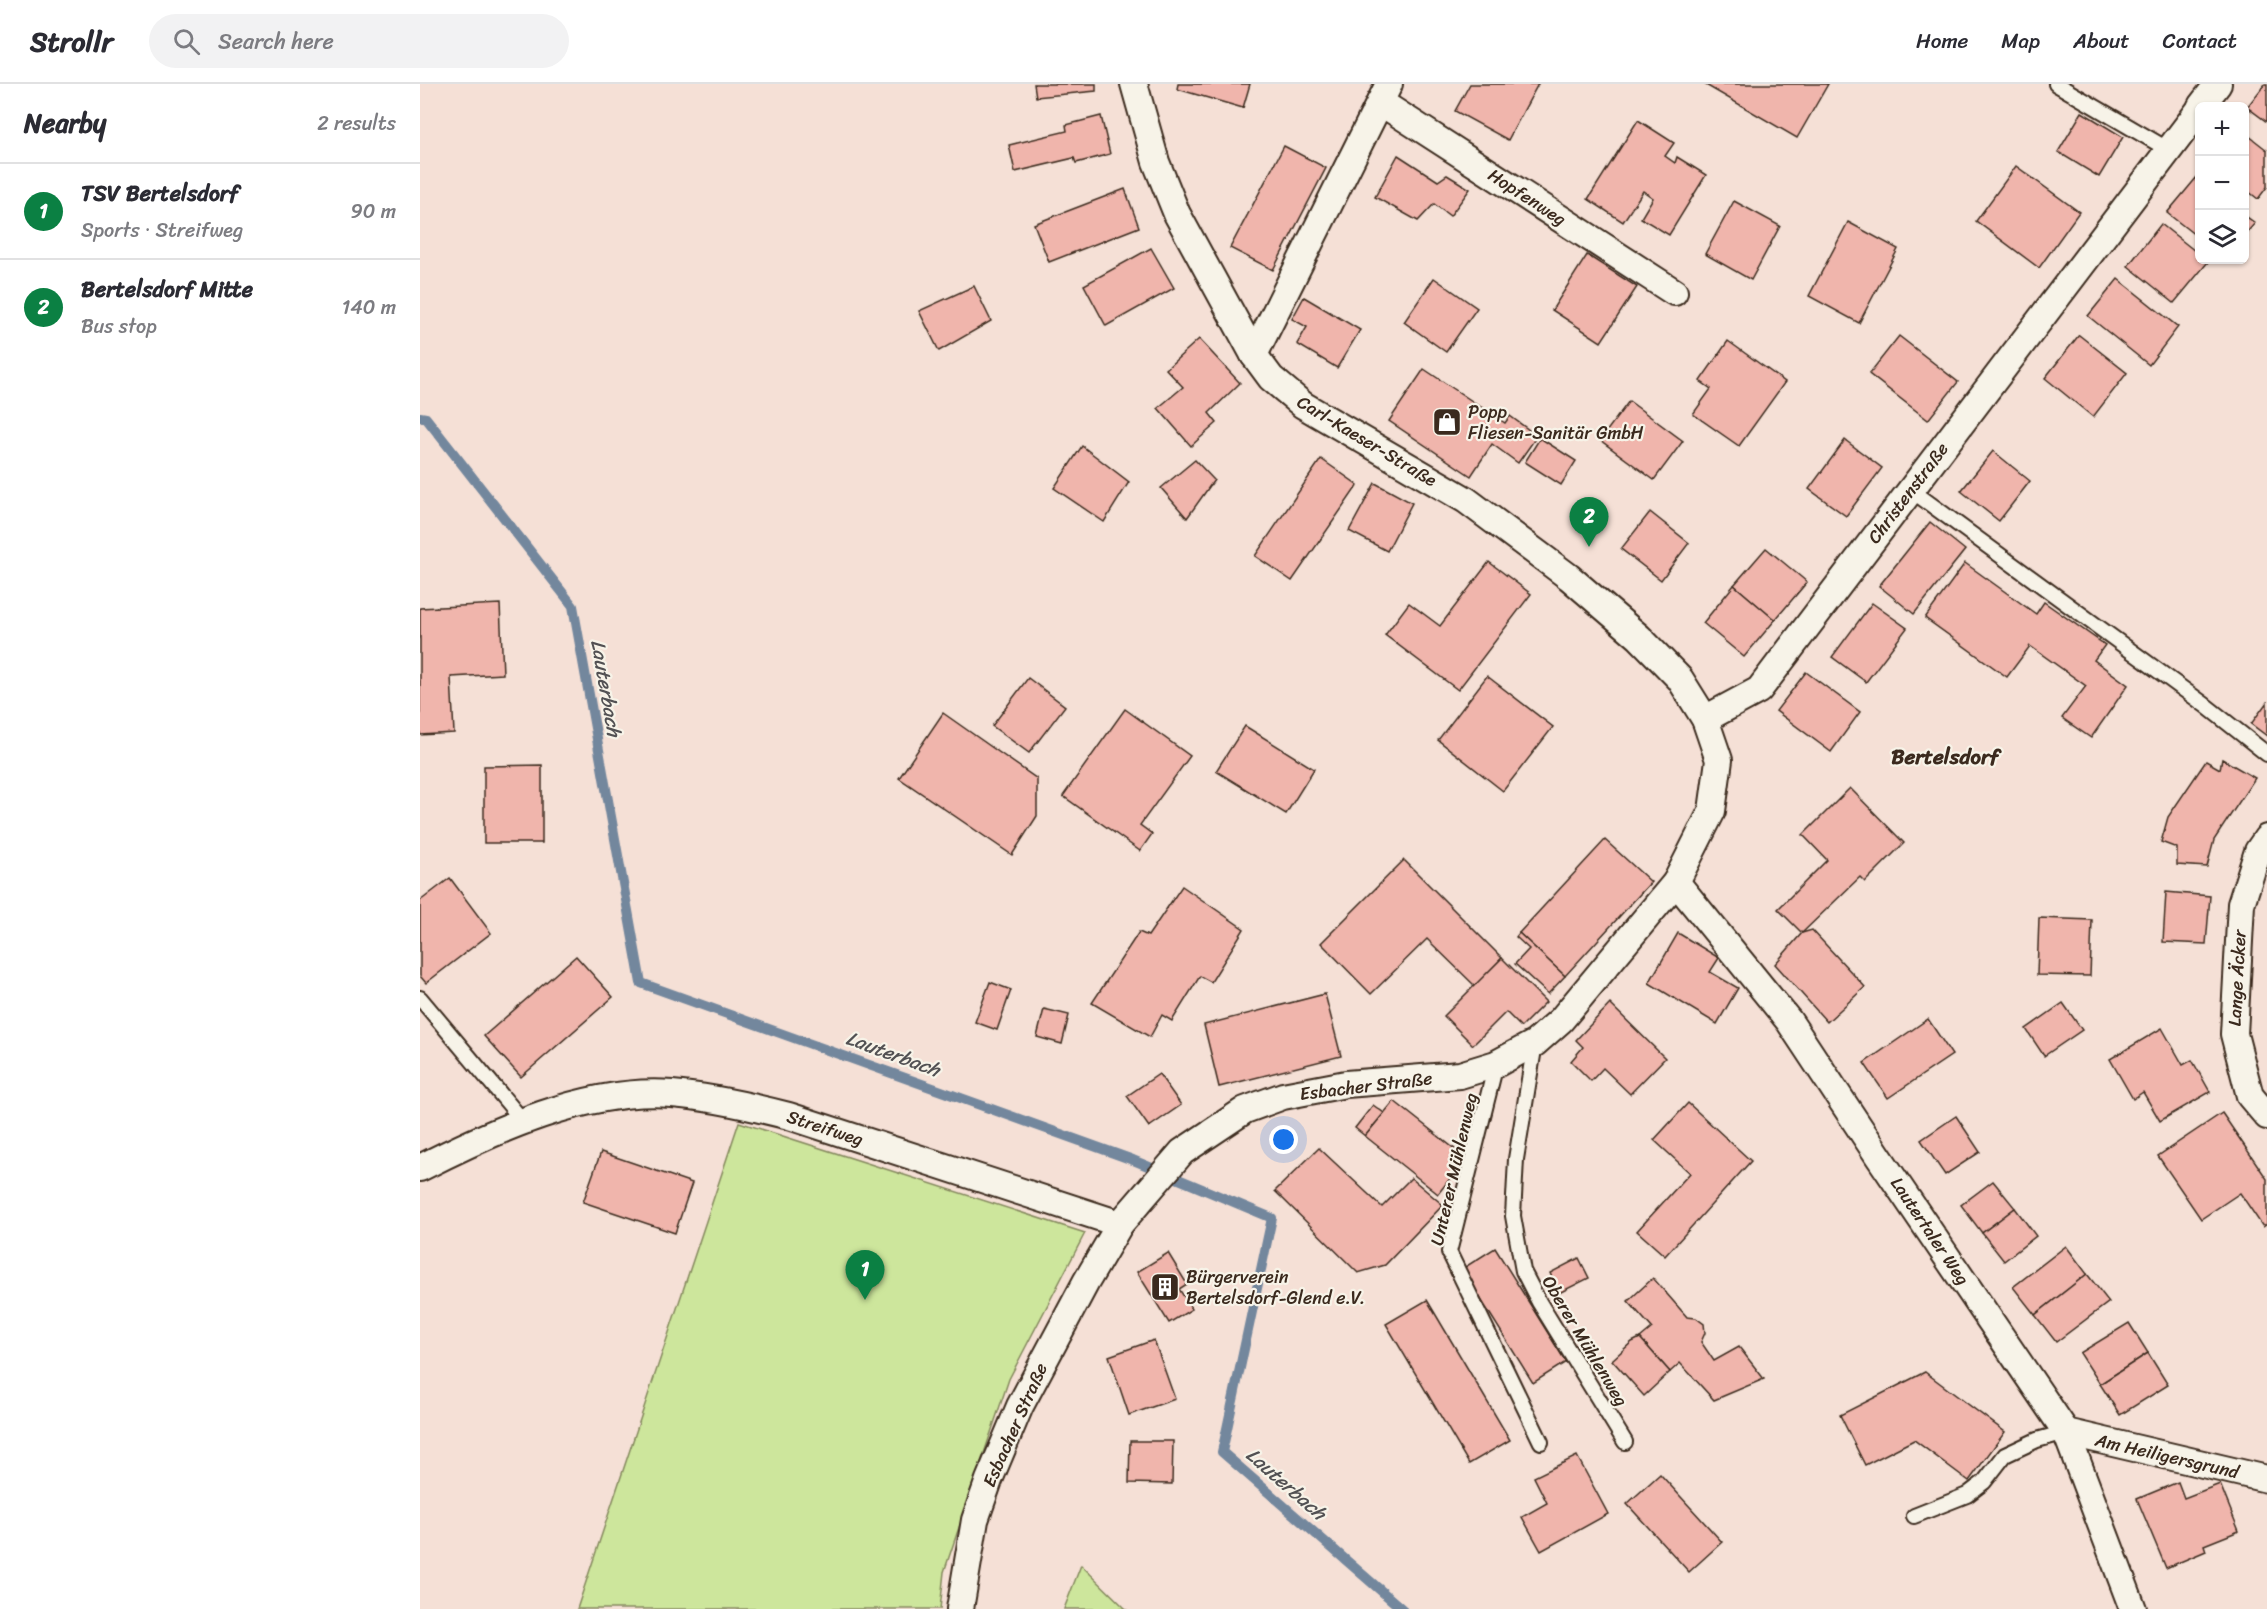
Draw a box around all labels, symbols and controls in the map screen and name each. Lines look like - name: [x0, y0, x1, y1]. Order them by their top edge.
- search box: [149, 14, 569, 68]
- text: Strollr: [30, 17, 113, 66]
- text: Search here: [218, 22, 334, 61]
- text: Home: [1916, 22, 1968, 60]
- text: Map: [2001, 22, 2040, 60]
- text: About: [2073, 22, 2130, 60]
- text: Contact: [2163, 22, 2237, 60]
- icon: search: [170, 25, 203, 58]
- text: Nearby: [24, 100, 106, 146]
- map controls: [2195, 102, 2249, 264]
- button: +: [2195, 102, 2249, 156]
- text: 2 results: [317, 106, 396, 141]
- button: −: [2195, 156, 2249, 210]
- street label: Hopfenweg: [1481, 159, 1573, 235]
- text: TSV Bertelsdorf: [81, 174, 239, 213]
- text: 1: [39, 194, 48, 229]
- text: 90 m: [351, 194, 396, 229]
- button: layers: [2195, 210, 2249, 264]
- text: Sports · Streifweg: [81, 213, 243, 248]
- text: Bertelsdorf Mitte: [81, 270, 253, 309]
- text: 2: [38, 290, 49, 325]
- text: 140 m: [342, 290, 396, 325]
- text: Bus stop: [81, 309, 157, 344]
- street label: Carl-Kaeser-Straße: [1291, 386, 1444, 496]
- place label: Popp Fliesen-Sanitär GmbH: [1468, 396, 1644, 449]
- shop icon: Popp Fliesen-Sanitär GmbH: [1431, 406, 1463, 438]
- street label: Christenstraße: [1859, 435, 1957, 551]
- pin: 2: [1570, 498, 1608, 547]
- water label: Lauterbach: [580, 637, 632, 742]
- district label: Bertelsdorf: [1891, 738, 2003, 776]
- street label: Lange Äcker: [2218, 927, 2256, 1027]
- water label: Lauterbach: [841, 1021, 947, 1088]
- street label: Esbacher Straße: [1298, 1062, 1434, 1110]
- street label: Unterer Mühlenweg: [1421, 1089, 1487, 1249]
- street label: Streifweg: [783, 1101, 867, 1155]
- your location: [1269, 1125, 1298, 1154]
- street label: Lautertaler Weg: [1882, 1170, 1978, 1292]
- pin: 1: [846, 1250, 884, 1300]
- place label: Bürgerverein Bertelsdorf-Glend e.V.: [1186, 1261, 1365, 1314]
- street label: Oberer Mühlenweg: [1533, 1269, 1637, 1413]
- building icon: Bürgerverein Bertelsdorf-Glend e.V.: [1149, 1271, 1181, 1303]
- street label: Esbacher Straße: [973, 1358, 1057, 1492]
- street label: Am Heiligersgrund: [2091, 1424, 2244, 1488]
- water label: Lauterbach: [1238, 1439, 1336, 1531]

